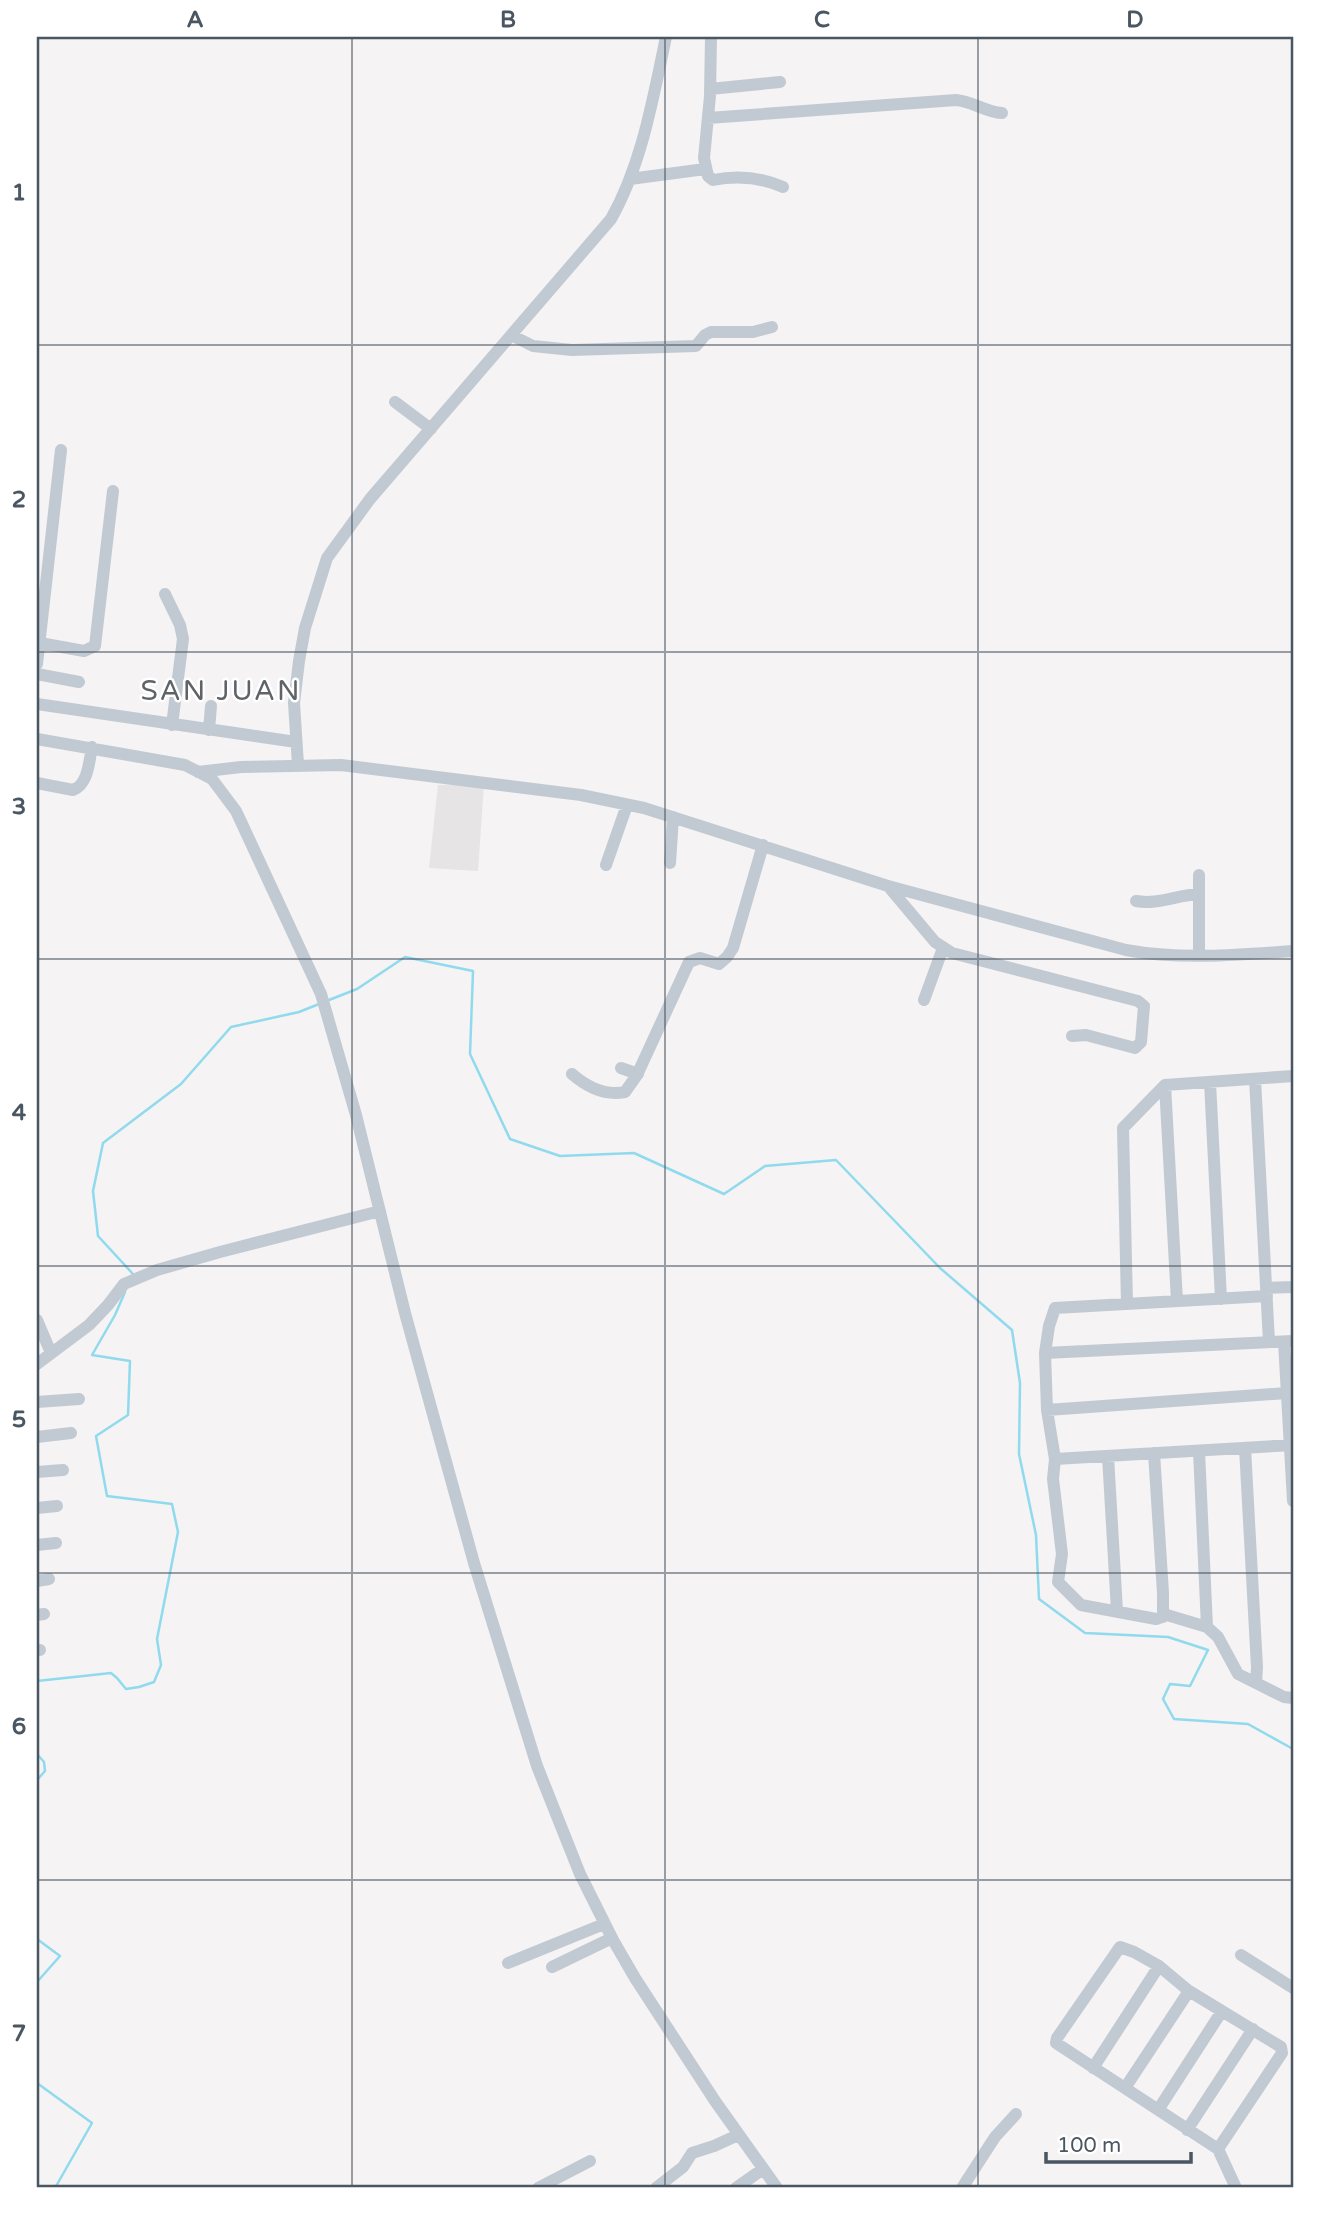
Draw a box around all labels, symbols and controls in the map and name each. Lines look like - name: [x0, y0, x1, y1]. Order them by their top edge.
- text: A: [186, 6, 204, 34]
- text: B: [500, 6, 516, 34]
- text: C: [814, 6, 830, 34]
- text: D: [1126, 6, 1144, 34]
- text: 1: [12, 179, 26, 207]
- text: 2: [12, 486, 26, 514]
- district label: SAN JUAN: [141, 674, 302, 708]
- text: 3: [12, 793, 26, 821]
- text: 4: [12, 1099, 27, 1127]
- text: 5: [12, 1406, 26, 1434]
- text: 6: [12, 1713, 26, 1741]
- text: 7: [12, 2020, 26, 2048]
- scale bar: [1046, 2120, 1192, 2164]
- text: 100 m: [1057, 2133, 1121, 2158]

